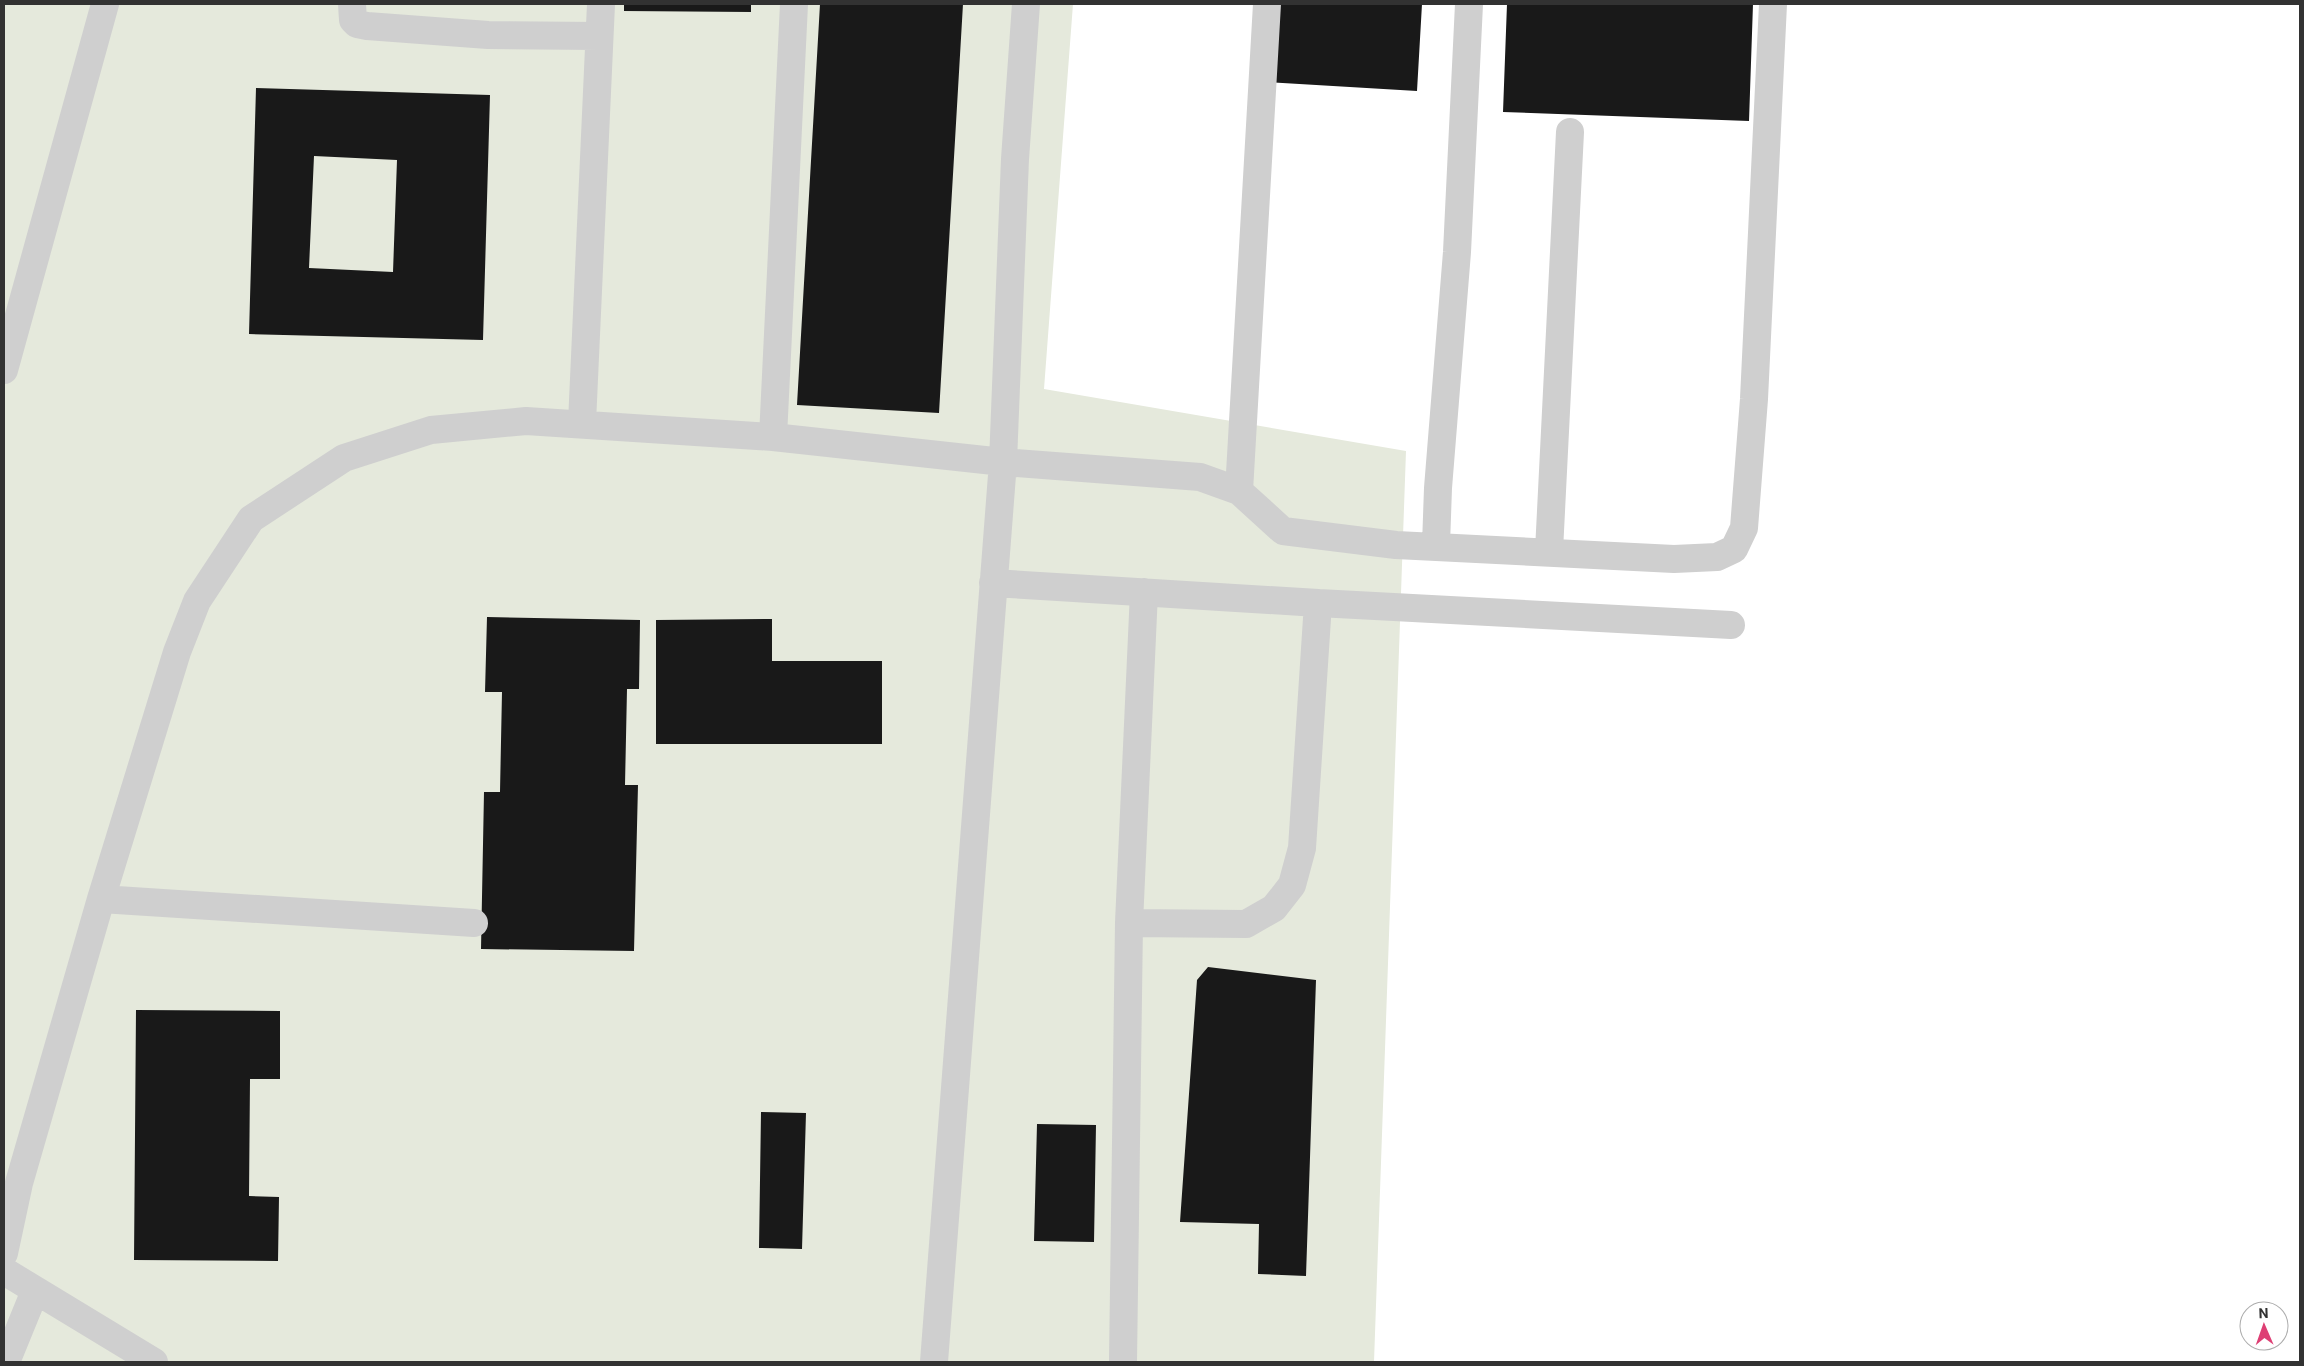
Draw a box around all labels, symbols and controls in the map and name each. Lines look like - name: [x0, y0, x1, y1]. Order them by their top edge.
- north arrow: [2239, 1301, 2289, 1351]
- text: N: [2258, 1305, 2269, 1321]

